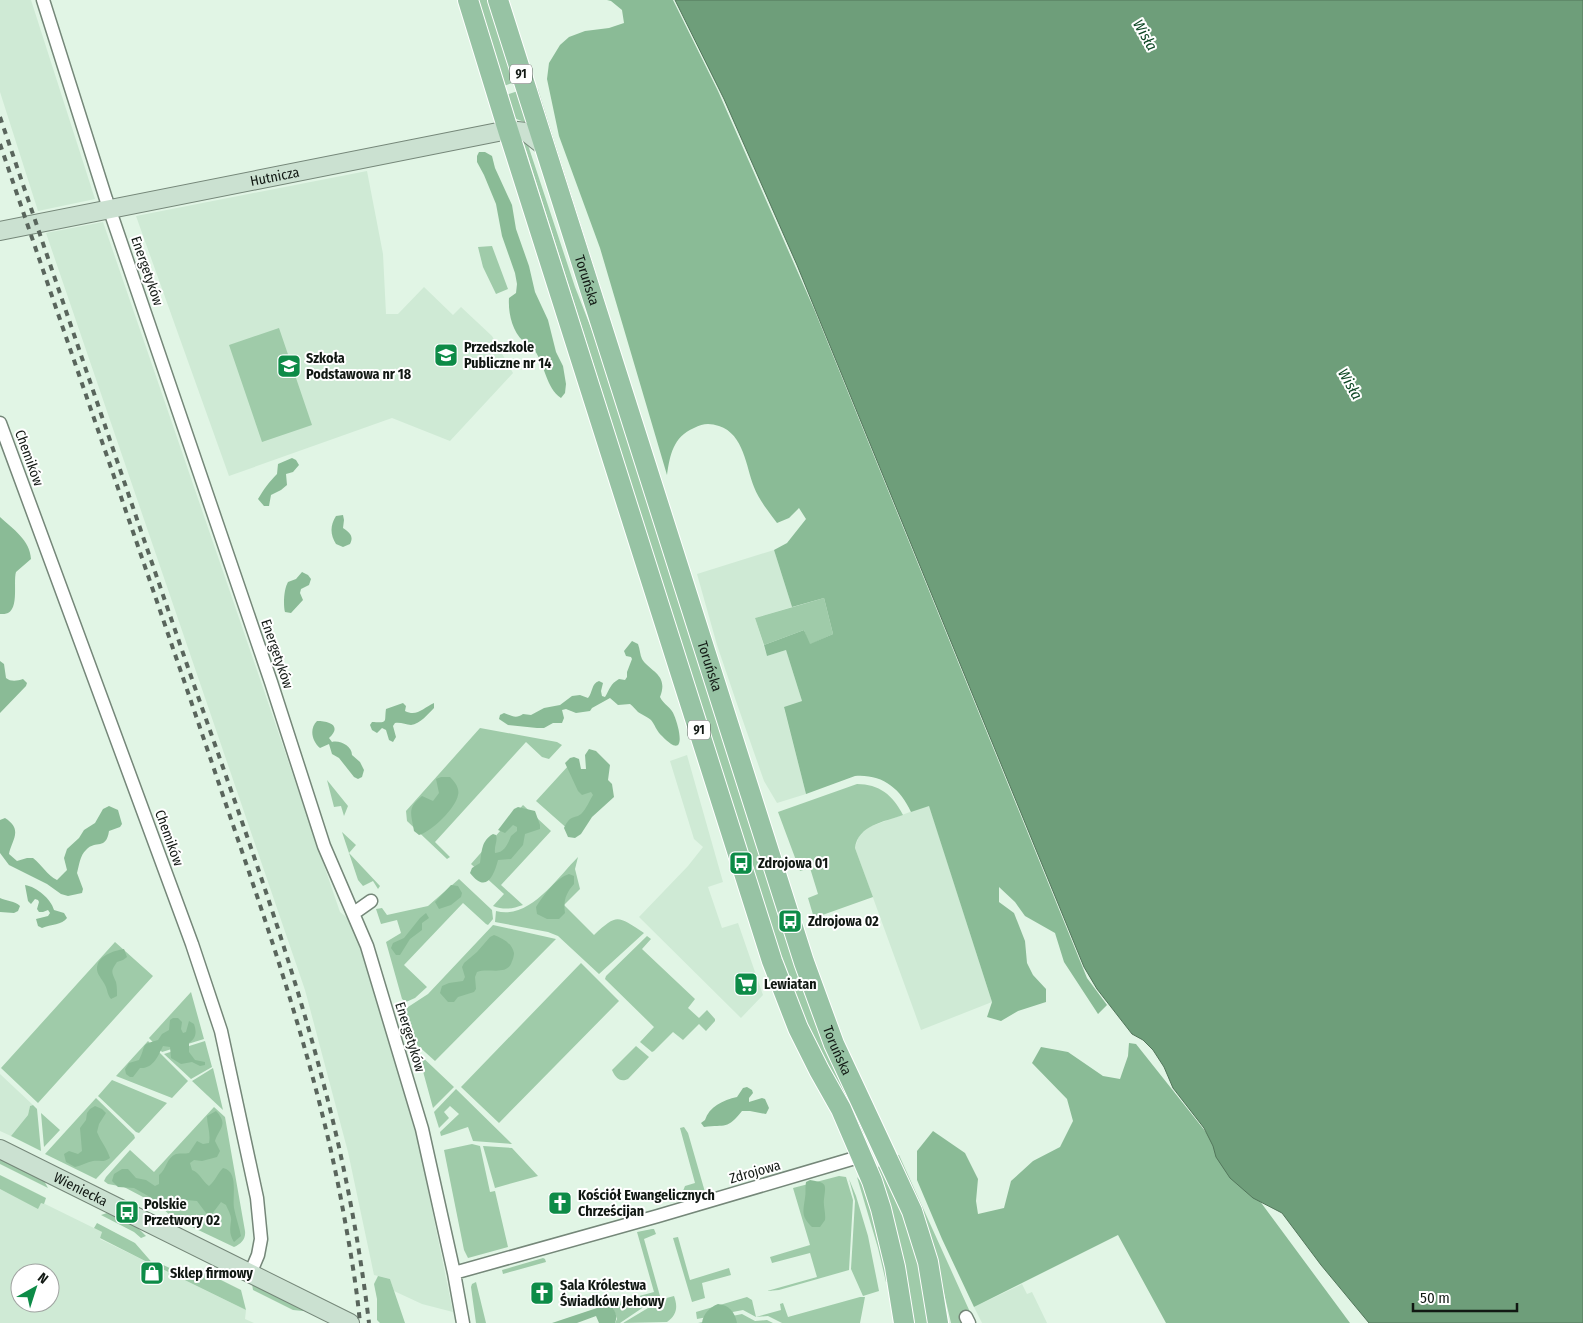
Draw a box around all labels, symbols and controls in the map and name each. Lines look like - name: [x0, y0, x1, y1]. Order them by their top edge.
- water label: Wisła: [1129, 16, 1161, 54]
- road number: 91: [510, 64, 532, 84]
- street label: Hutnicza: [249, 163, 301, 190]
- street label: Energetyków: [127, 234, 167, 308]
- street label: Toruńska: [571, 253, 603, 308]
- place label: Przedszkole Publiczne nr 14: [464, 339, 551, 372]
- school or university icon: Przedszkole Publiczne nr 14: [433, 342, 459, 368]
- place label: Szkoła Podstawowa nr 18: [306, 350, 412, 383]
- school or university icon: Szkoła Podstawowa nr 18: [276, 353, 302, 379]
- water label: Wisła: [1334, 365, 1366, 403]
- street label: Chemików: [11, 428, 47, 488]
- street label: Energetyków: [257, 617, 297, 691]
- street label: Toruńska: [694, 639, 726, 694]
- road number: 91: [688, 720, 710, 740]
- street label: Chemików: [151, 808, 187, 868]
- bus stop icon: Zdrojowa 01: [728, 850, 754, 876]
- place label: Zdrojowa 01: [758, 855, 828, 872]
- bus stop icon: Zdrojowa 02: [777, 908, 803, 934]
- place label: Zdrojowa 02: [808, 913, 879, 930]
- supermarket icon: Lewiatan: [733, 971, 759, 997]
- place label: Lewiatan: [764, 976, 817, 993]
- street label: Energetyków: [391, 1000, 429, 1074]
- street label: Toruńska: [820, 1023, 856, 1078]
- street label: Zdrojowa: [727, 1157, 783, 1187]
- street label: Wieniecka: [51, 1169, 110, 1210]
- place label: Kościół Ewangelicznych Chrześcijan: [578, 1187, 715, 1220]
- church icon: Kościół Ewangelicznych Chrześcijan: [547, 1190, 573, 1216]
- place label: Polskie Przetwory 02: [144, 1196, 220, 1229]
- bus stop icon: Polskie Przetwory 02: [114, 1199, 140, 1225]
- shop icon: Sklep firmowy: [139, 1260, 165, 1286]
- north arrow: [10, 1263, 60, 1313]
- place label: Sklep firmowy: [170, 1265, 253, 1282]
- text: N: [34, 1269, 51, 1288]
- place label: Sala Królestwa Świadków Jehowy: [560, 1277, 665, 1310]
- church icon: Sala Królestwa Świadków Jehowy: [529, 1280, 555, 1306]
- scale bar: [1413, 1280, 1517, 1312]
- text: 50 m: [1420, 1289, 1450, 1307]

